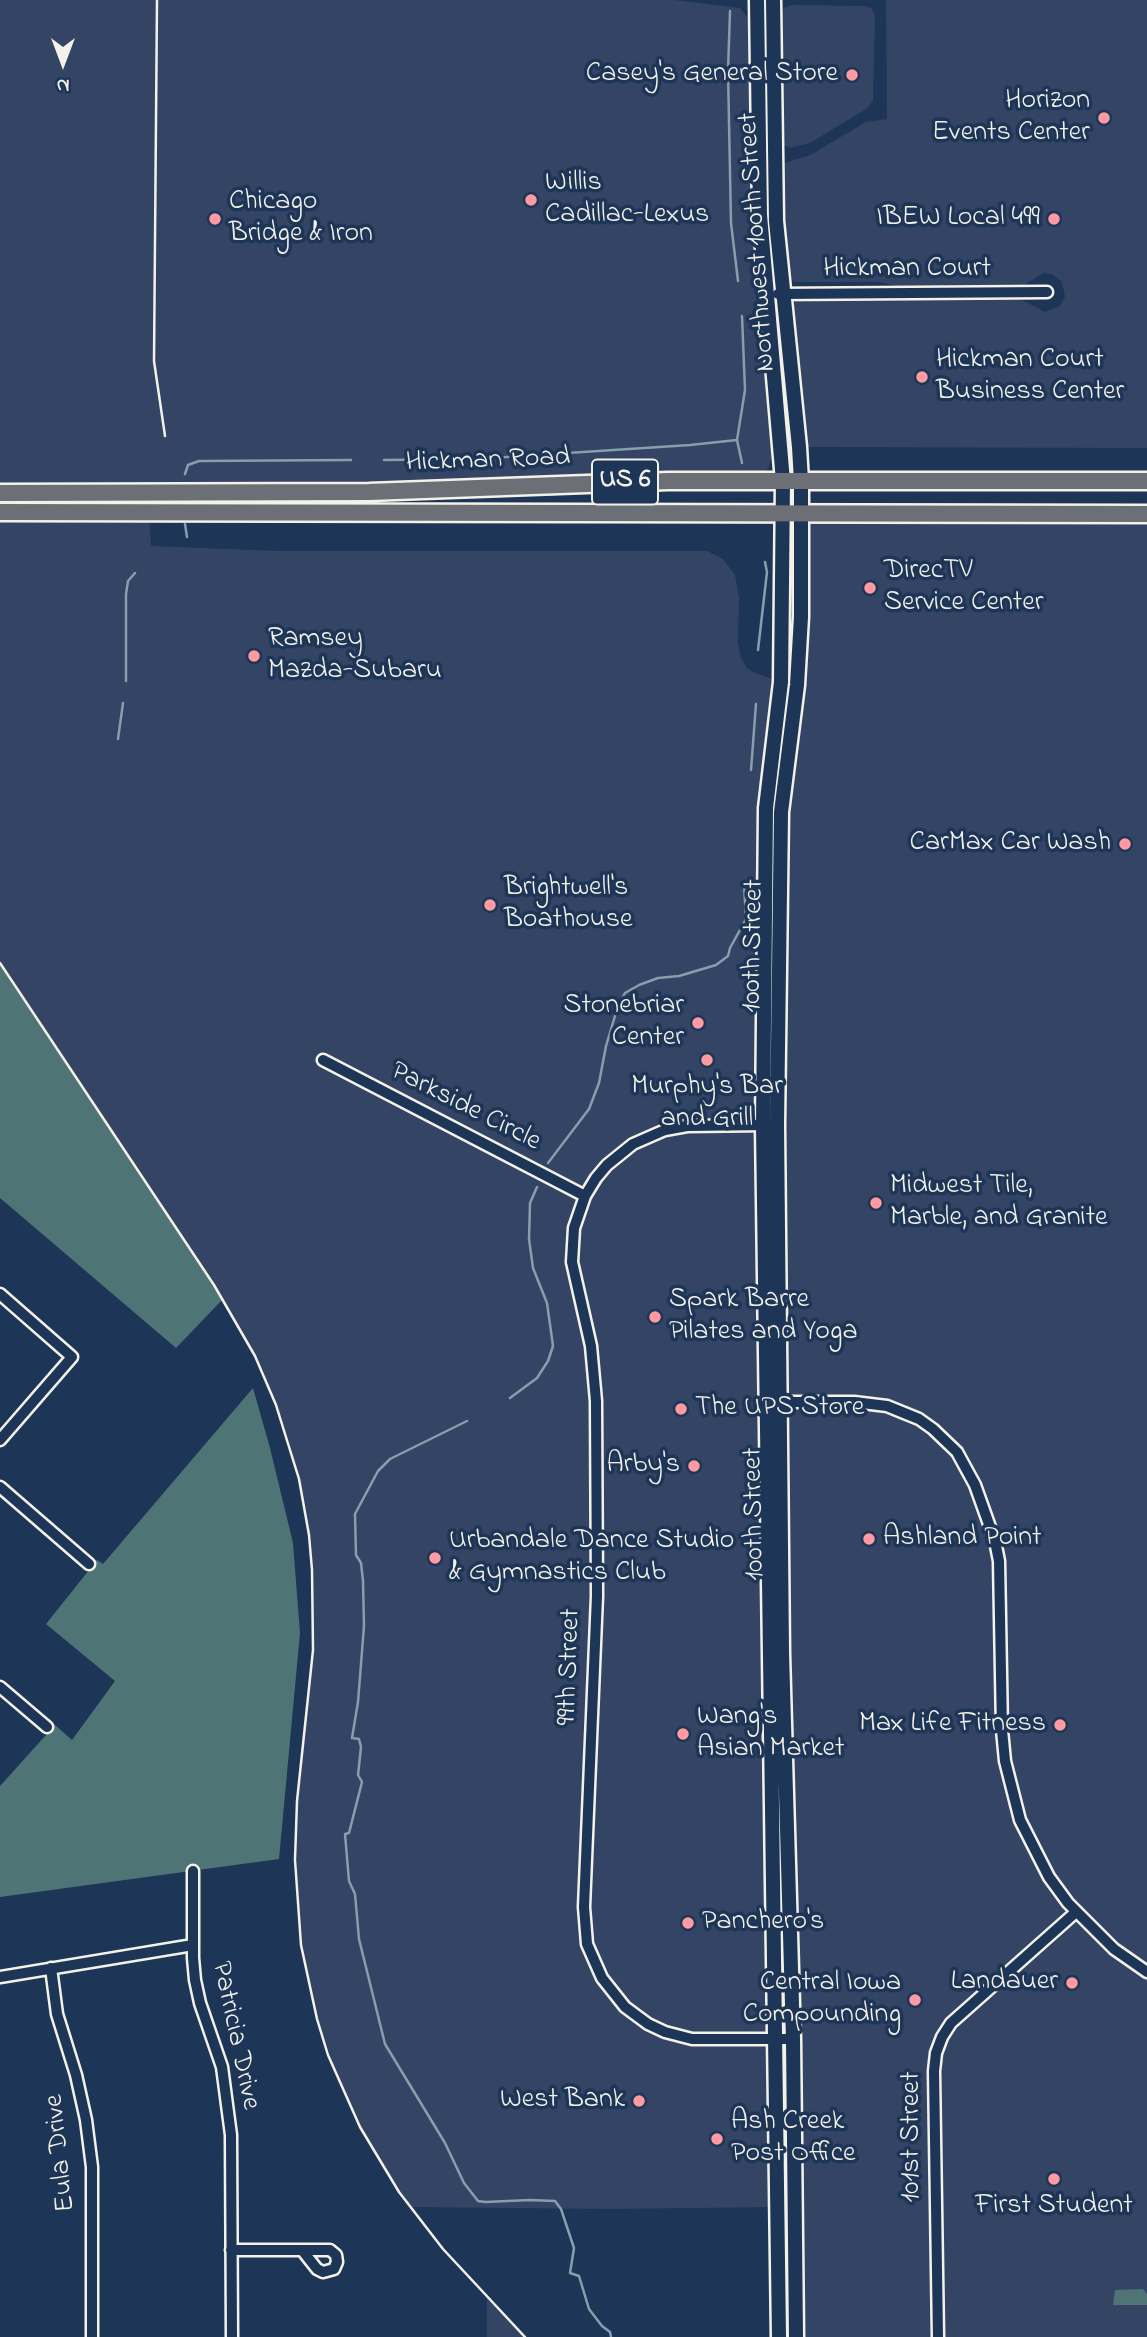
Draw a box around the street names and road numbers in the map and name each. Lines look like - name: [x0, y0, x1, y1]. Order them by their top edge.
- street label: Northwest 100th Street: [733, 111, 785, 373]
- street label: Hickman Court: [823, 253, 991, 287]
- street label: Hickman Road: [405, 442, 571, 482]
- road number: US 6: [592, 460, 658, 504]
- street label: 100th Street: [737, 879, 773, 1013]
- street label: Parkside Circle: [384, 1056, 546, 1160]
- street label: 100th Street: [738, 1447, 774, 1581]
- street label: 99th Street: [552, 1608, 590, 1726]
- street label: Patricia Drive: [202, 1959, 266, 2113]
- street label: 101st Street: [896, 2071, 930, 2203]
- street label: Eula Drive: [39, 2092, 85, 2214]

